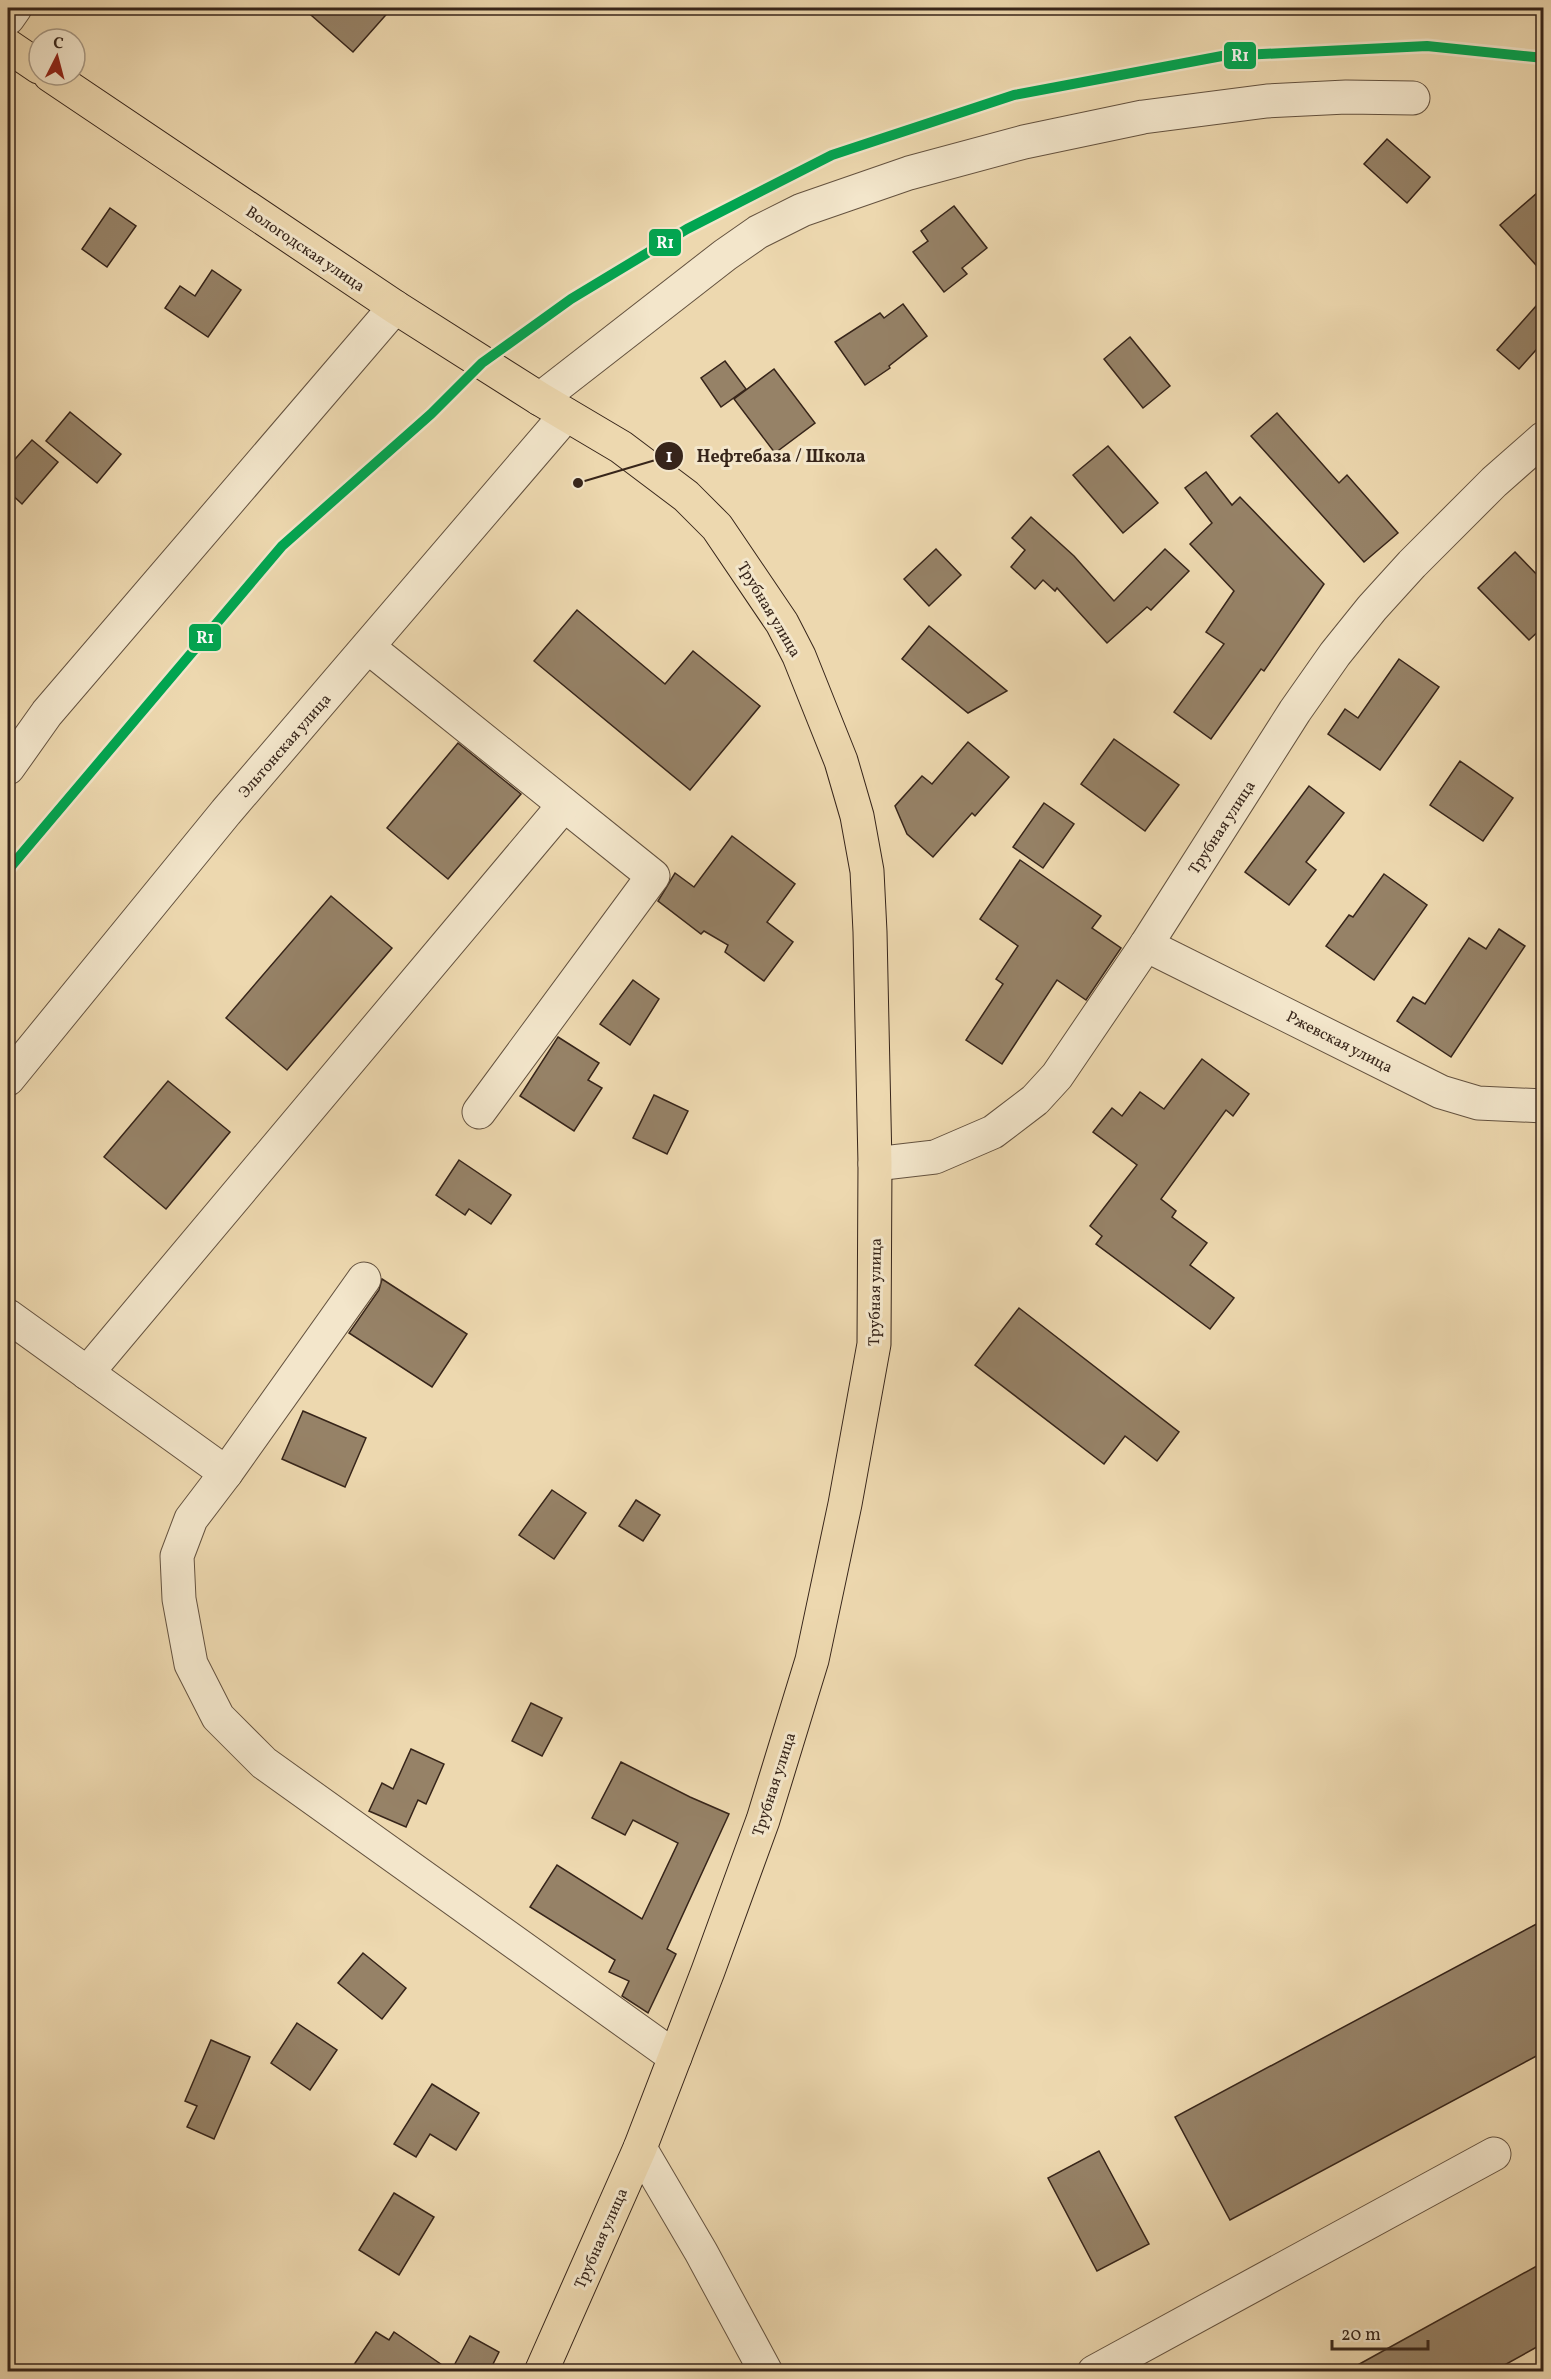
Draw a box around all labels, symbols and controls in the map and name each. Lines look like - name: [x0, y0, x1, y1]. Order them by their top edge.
- north arrow: [27, 27, 87, 87]
- text: С: [52, 33, 65, 56]
- line badge: R1: [1223, 41, 1257, 70]
- text: R1: [1231, 46, 1249, 68]
- street label: Вологодская улица: [241, 202, 369, 298]
- line badge: R1: [648, 228, 682, 257]
- text: R1: [656, 233, 674, 255]
- callout: Нефтебаза / Школа: [654, 438, 877, 474]
- text: 1: [665, 445, 673, 470]
- text: Нефтебаза / Школа: [696, 445, 866, 470]
- street label: Трубная улица: [731, 558, 806, 662]
- line badge: R1: [188, 623, 222, 652]
- text: R1: [196, 628, 214, 650]
- street label: Эльтонская улица: [234, 689, 337, 803]
- street label: Трубная улица: [1184, 777, 1261, 879]
- street label: Ржевская улица: [1282, 1006, 1396, 1079]
- street label: Трубная улица: [864, 1238, 888, 1346]
- street label: Трубная улица: [748, 1730, 802, 1839]
- street label: Трубная улица: [570, 2185, 634, 2293]
- scale bar: [1332, 2313, 1428, 2351]
- text: 20 m: [1341, 2323, 1381, 2348]

